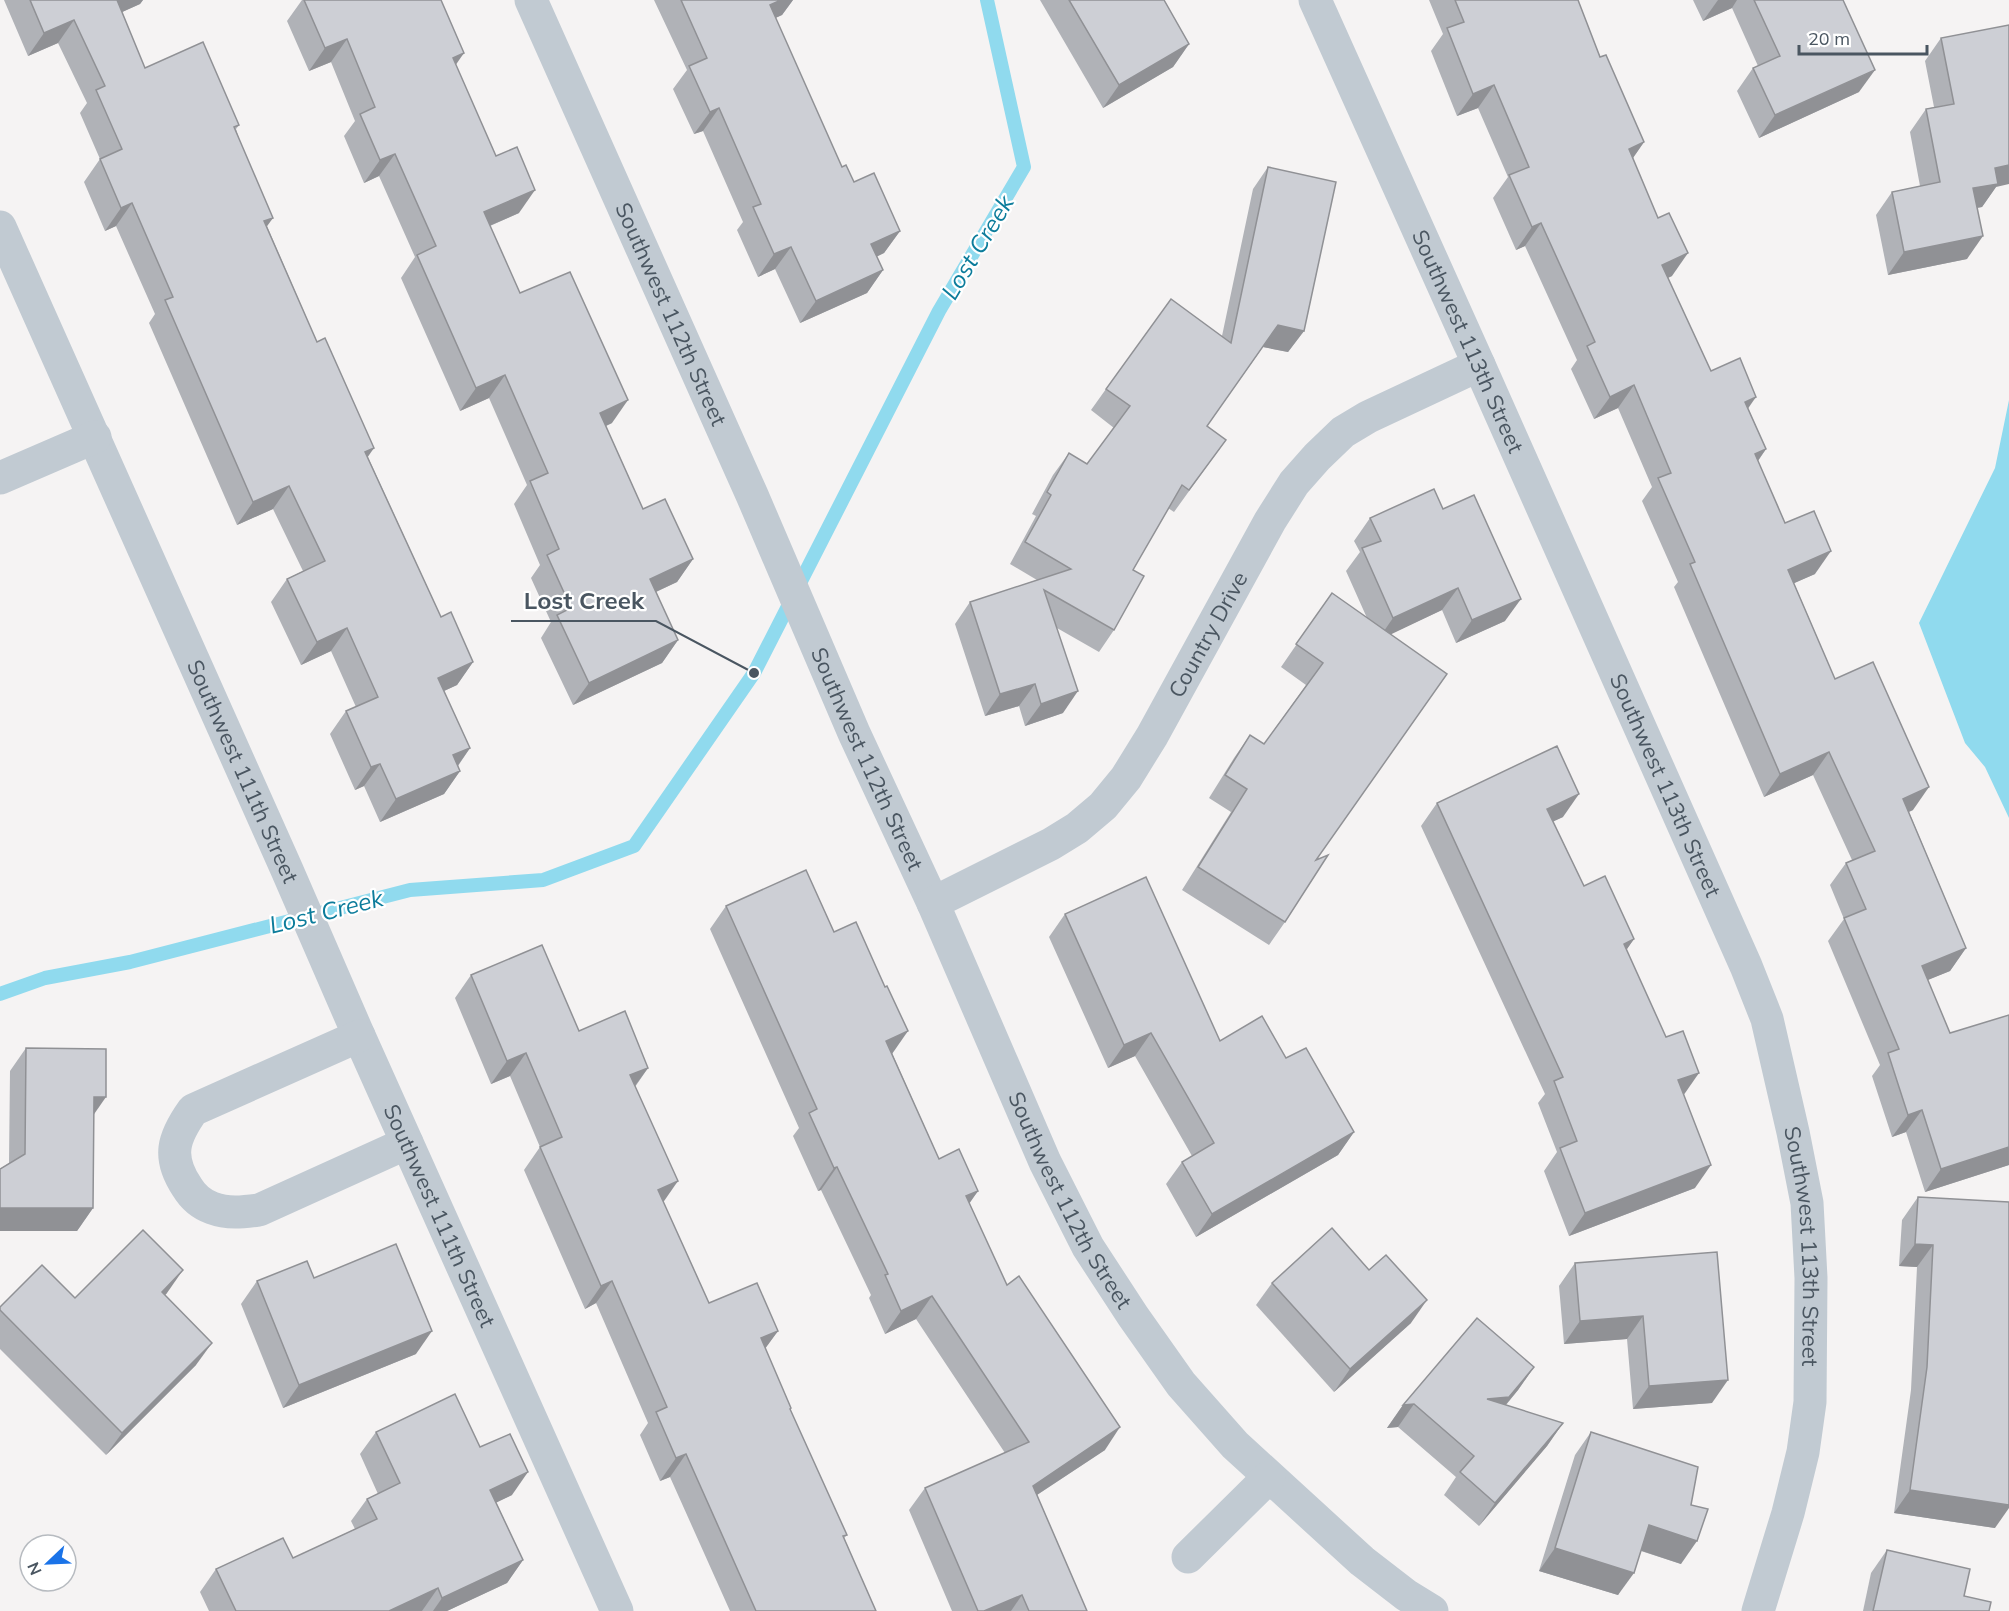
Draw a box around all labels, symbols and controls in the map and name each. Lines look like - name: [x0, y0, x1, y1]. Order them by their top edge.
- scale bar: [1799, 18, 1926, 56]
- text: 20 m: [1808, 27, 1850, 50]
- water label: Lost Creek: [934, 189, 1020, 305]
- street label: Southwest 112th Street: [609, 198, 733, 430]
- street label: Southwest 113th Street: [1406, 225, 1530, 457]
- street label: Country Drive: [1162, 567, 1254, 702]
- callout: Lost Creek: [511, 579, 656, 621]
- text: Lost Creek: [524, 585, 645, 615]
- street label: Southwest 112th Street: [805, 643, 930, 875]
- street label: Southwest 111th Street: [181, 655, 305, 887]
- street label: Southwest 113th Street: [1604, 669, 1728, 902]
- water label: Lost Creek: [266, 882, 387, 940]
- street label: Southwest 112th Street: [1002, 1087, 1139, 1314]
- street label: Southwest 111th Street: [378, 1100, 502, 1332]
- street label: Southwest 113th Street: [1778, 1124, 1825, 1367]
- north arrow: [18, 1533, 78, 1593]
- text: N: [23, 1559, 46, 1578]

